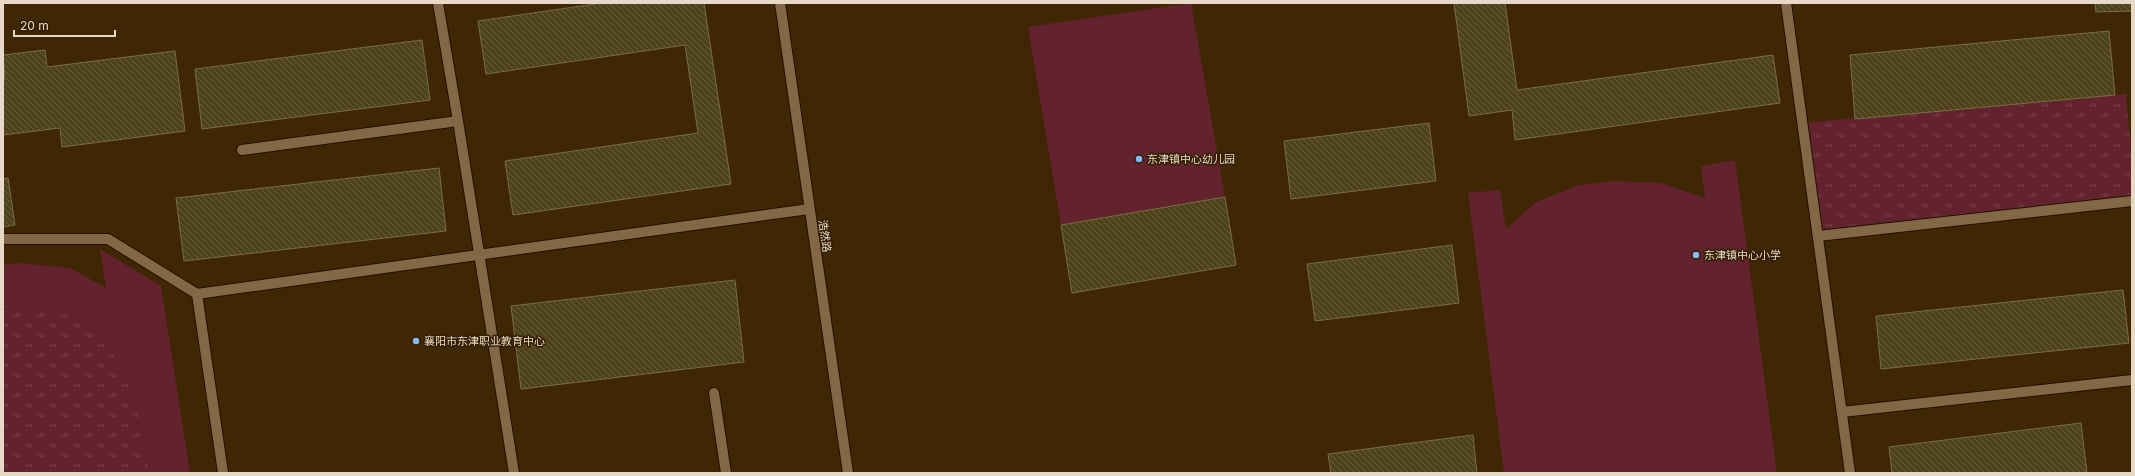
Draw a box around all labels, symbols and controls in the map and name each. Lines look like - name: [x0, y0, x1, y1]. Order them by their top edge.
- scale bar: [14, 12, 115, 38]
- text: 20 m: [20, 18, 49, 33]
- place label: 东津镇中心幼儿园: [1147, 152, 1235, 166]
- marker: 东津镇中心幼儿园: [1134, 154, 1144, 164]
- street label: 浩然路: [816, 219, 834, 253]
- place label: 东津镇中心小学: [1704, 248, 1781, 262]
- marker: 东津镇中心小学: [1691, 250, 1701, 260]
- place label: 襄阳市东津职业教育中心: [424, 334, 545, 348]
- marker: 襄阳市东津职业教育中心: [411, 336, 421, 346]

